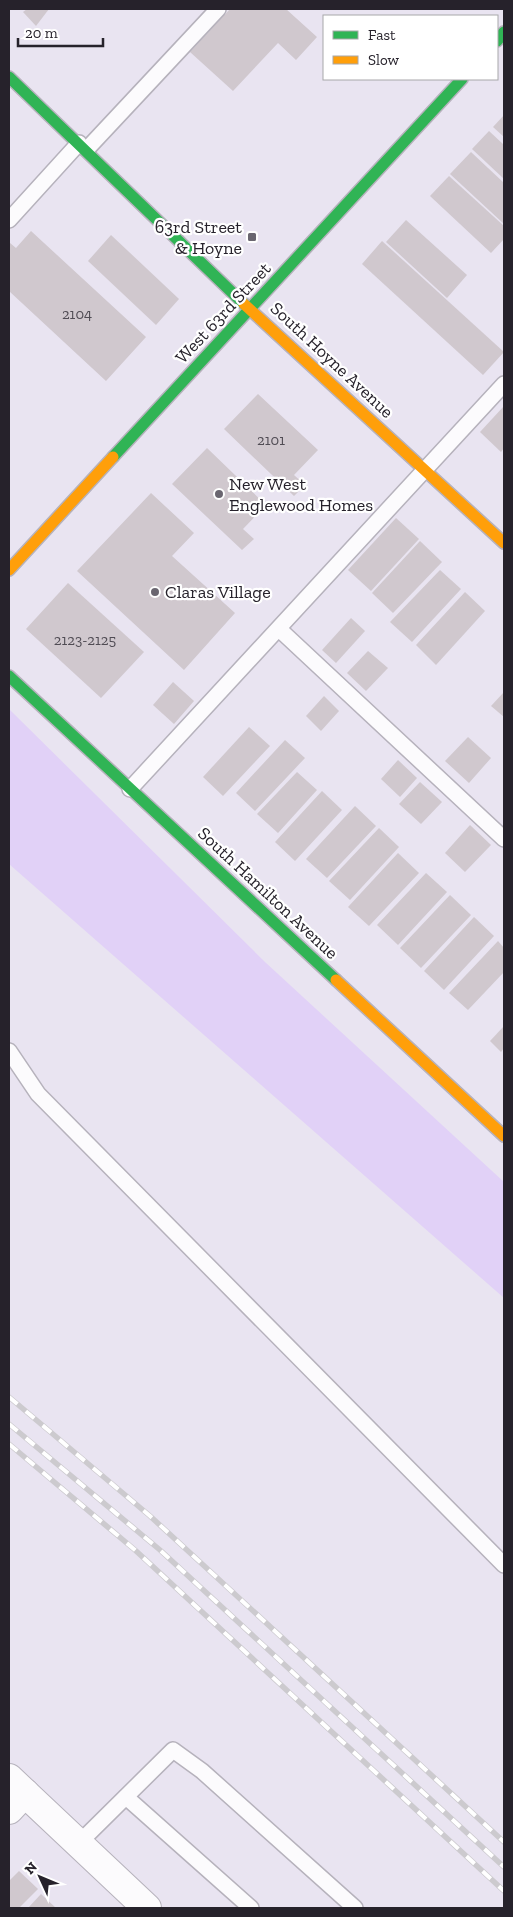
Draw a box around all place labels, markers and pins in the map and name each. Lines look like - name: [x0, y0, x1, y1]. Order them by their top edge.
- place label: 63rd Street & Hoyne: [155, 216, 242, 259]
- marker: 63rd Street & Hoyne: [246, 231, 258, 243]
- place label: New West Englewood Homes: [229, 473, 373, 516]
- marker: New West Englewood Homes: [213, 488, 225, 500]
- place label: Claras Village: [165, 581, 271, 603]
- marker: Claras Village: [149, 586, 161, 598]

